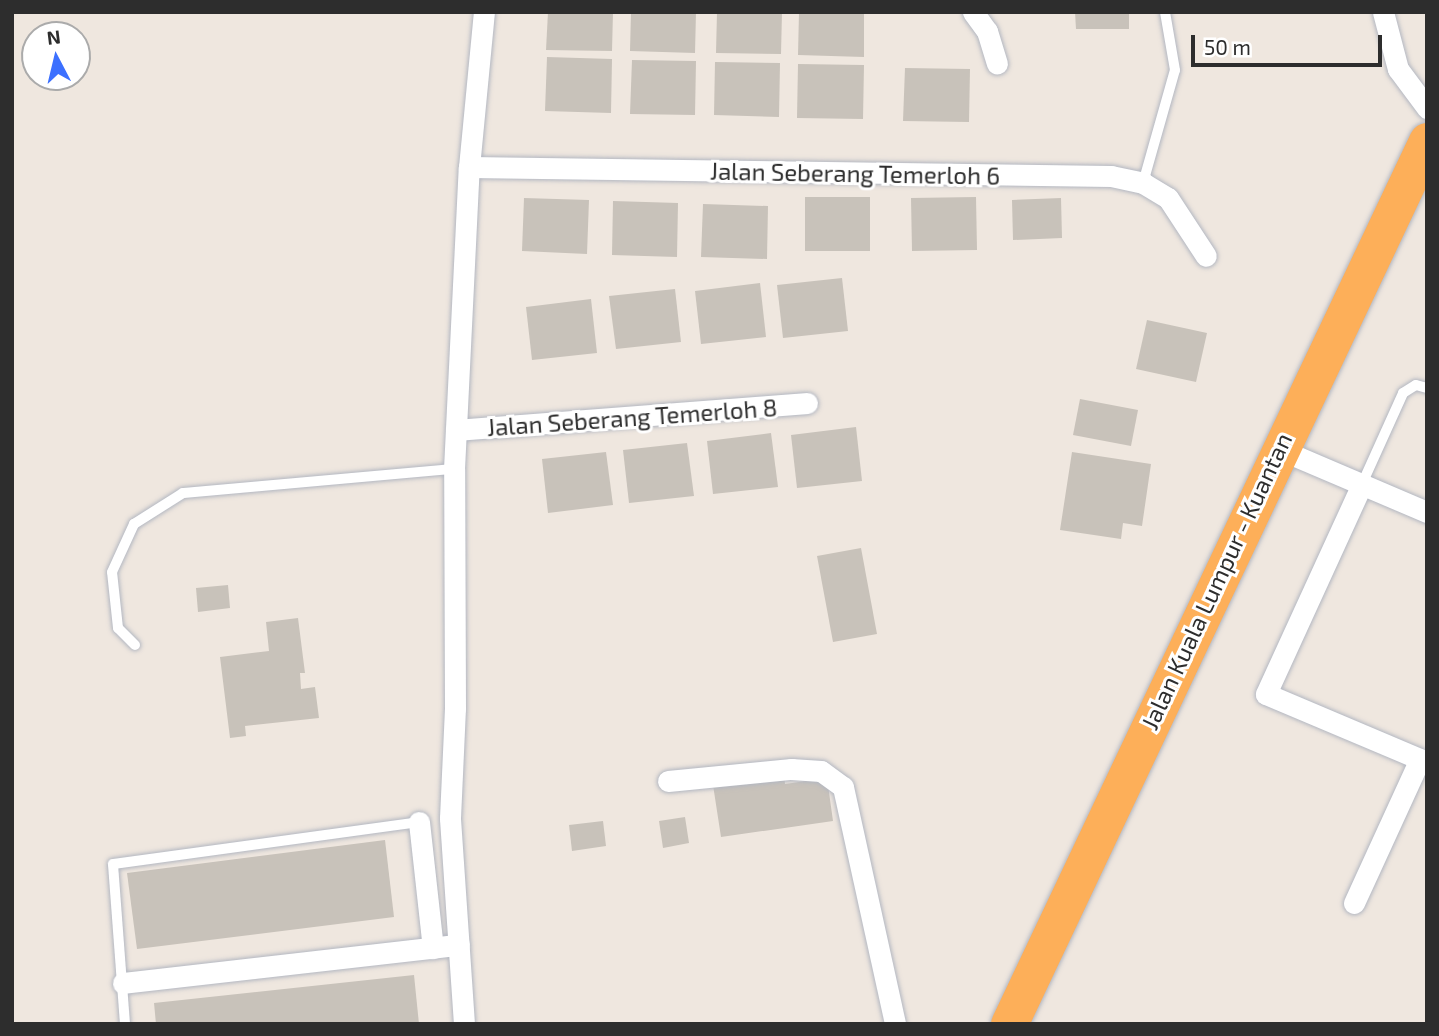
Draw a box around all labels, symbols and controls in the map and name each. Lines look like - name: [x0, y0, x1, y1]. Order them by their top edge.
- north arrow: [21, 21, 91, 91]
- scale bar: [1194, 21, 1385, 65]
- text: N: [45, 24, 62, 49]
- text: 50 m: [1204, 34, 1251, 59]
- street label: Jalan Seberang Temerloh 6: [709, 156, 1001, 190]
- street label: Jalan Seberang Temerloh 8: [486, 392, 778, 442]
- street label: Jalan Kuala Lumpur - Kuantan: [1134, 428, 1298, 734]

